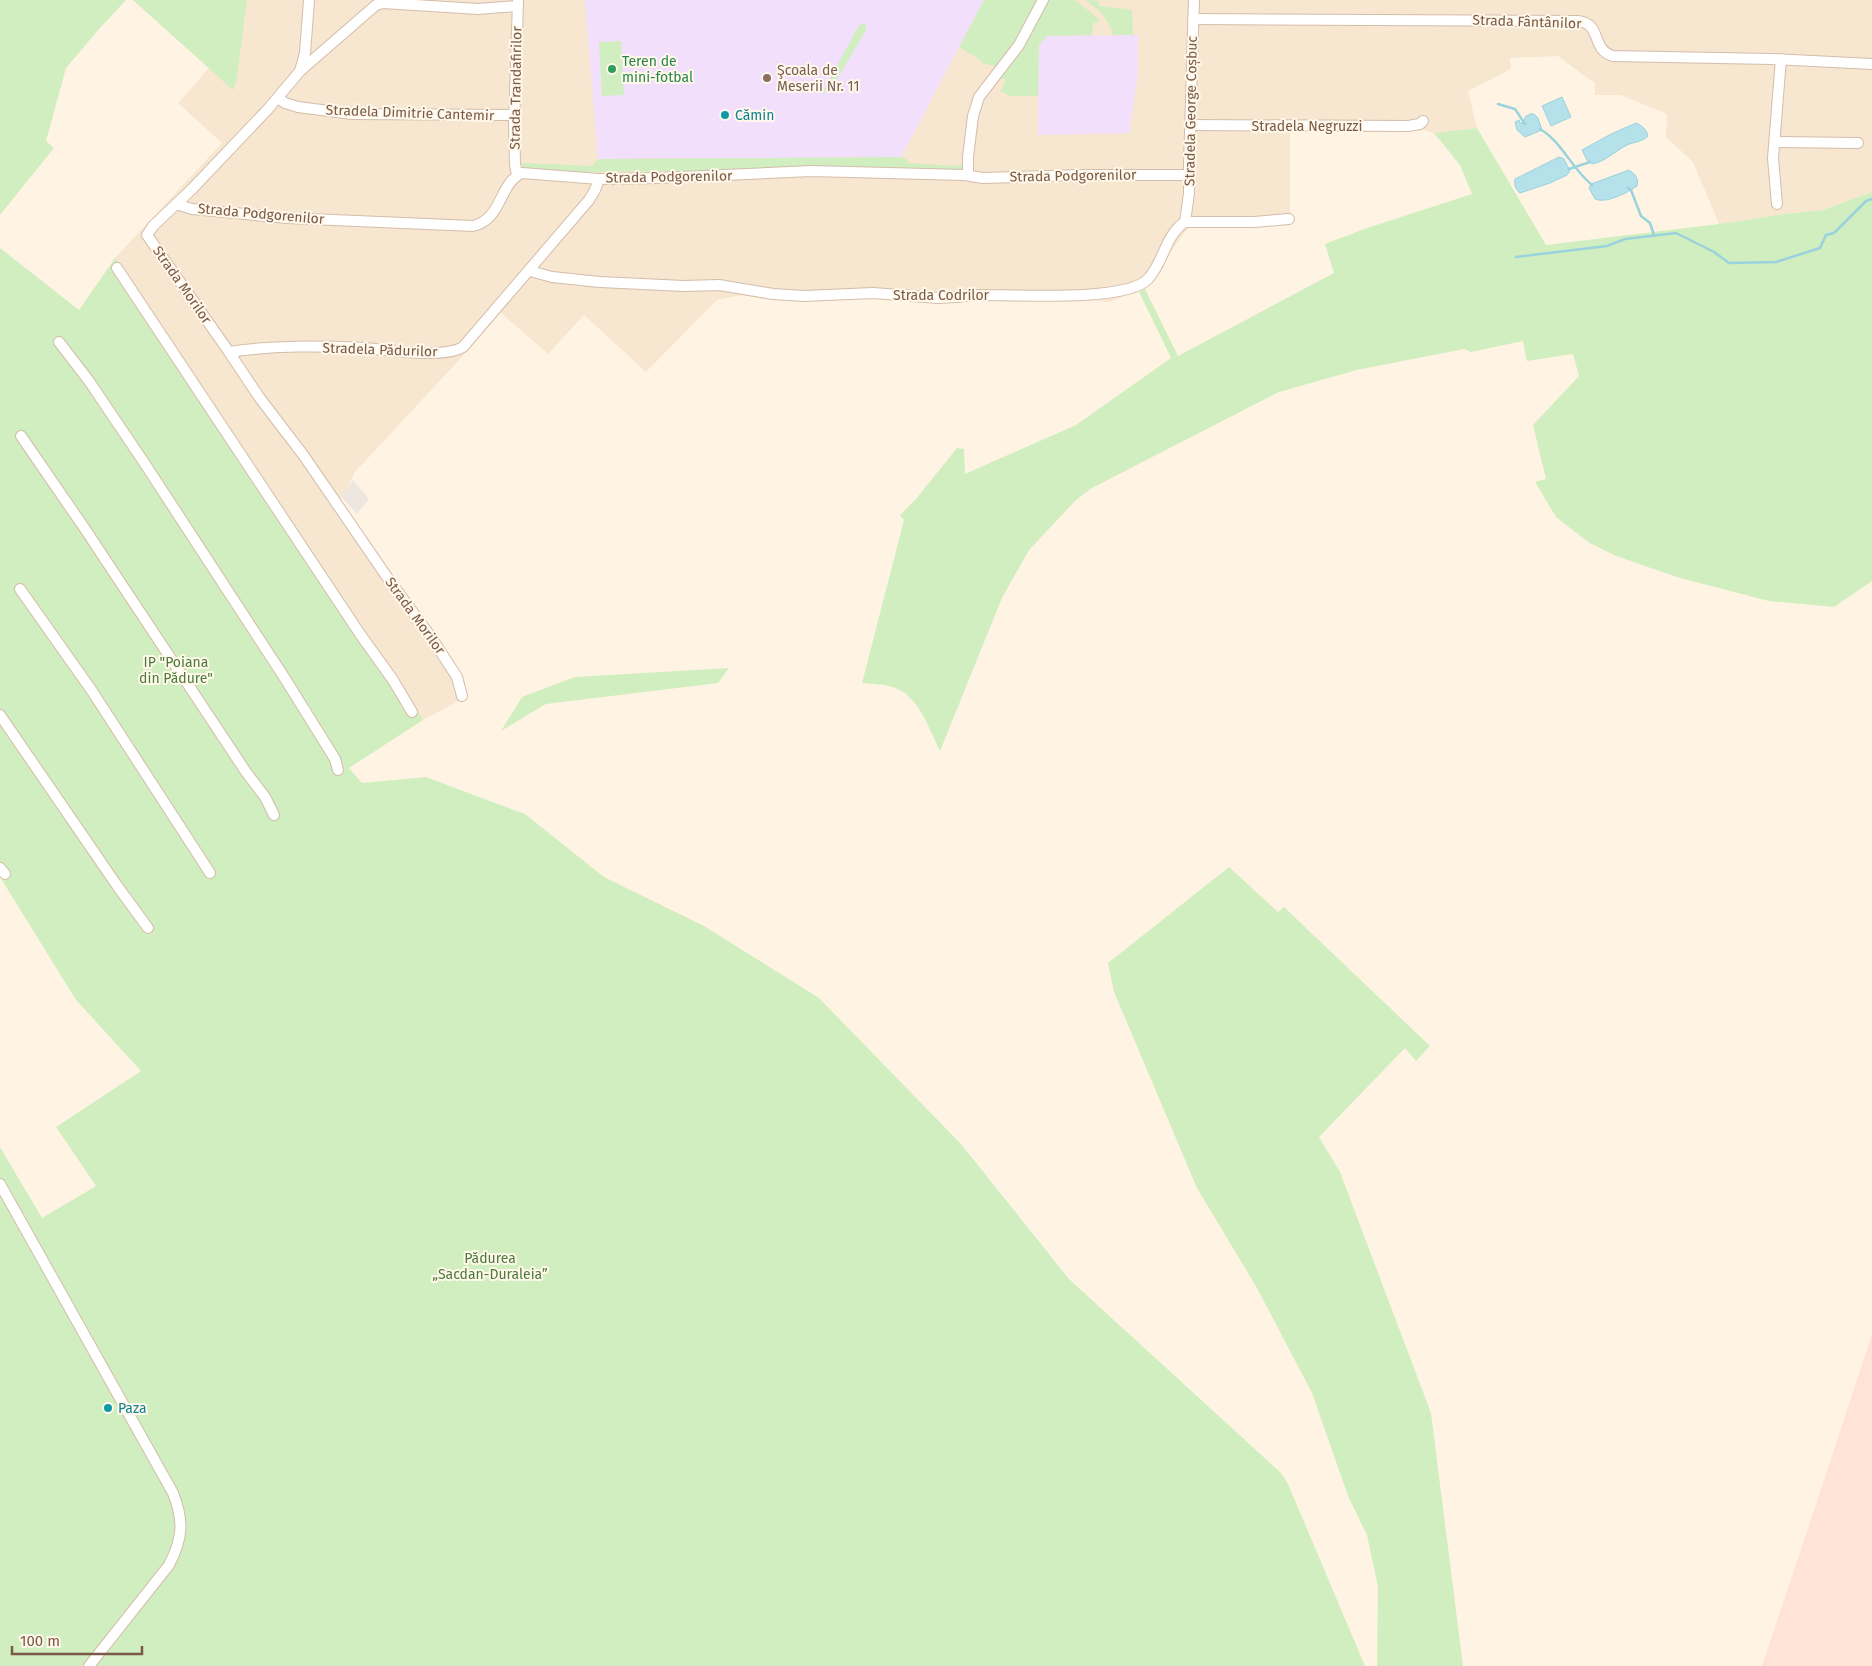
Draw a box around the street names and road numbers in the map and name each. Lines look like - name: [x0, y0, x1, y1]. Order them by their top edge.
- street label: Strada Fântânilor: [1472, 12, 1582, 32]
- street label: Strada Trandafirilor: [506, 26, 526, 150]
- street label: Stradela George Coșbuc: [1181, 35, 1202, 186]
- street label: Stradela Dimitrie Cantemir: [325, 102, 495, 124]
- street label: Stradela Negruzzi: [1252, 118, 1362, 135]
- street label: Strada Podgorenilor: [1009, 166, 1137, 186]
- street label: Strada Podgorenilor: [605, 167, 733, 187]
- street label: Strada Podgorenilor: [197, 200, 325, 228]
- street label: Strada Morilor: [149, 243, 215, 328]
- street label: Strada Codrilor: [893, 287, 990, 304]
- street label: Stradela Pădurilor: [322, 339, 438, 361]
- street label: Strada Morilor: [381, 574, 449, 658]

